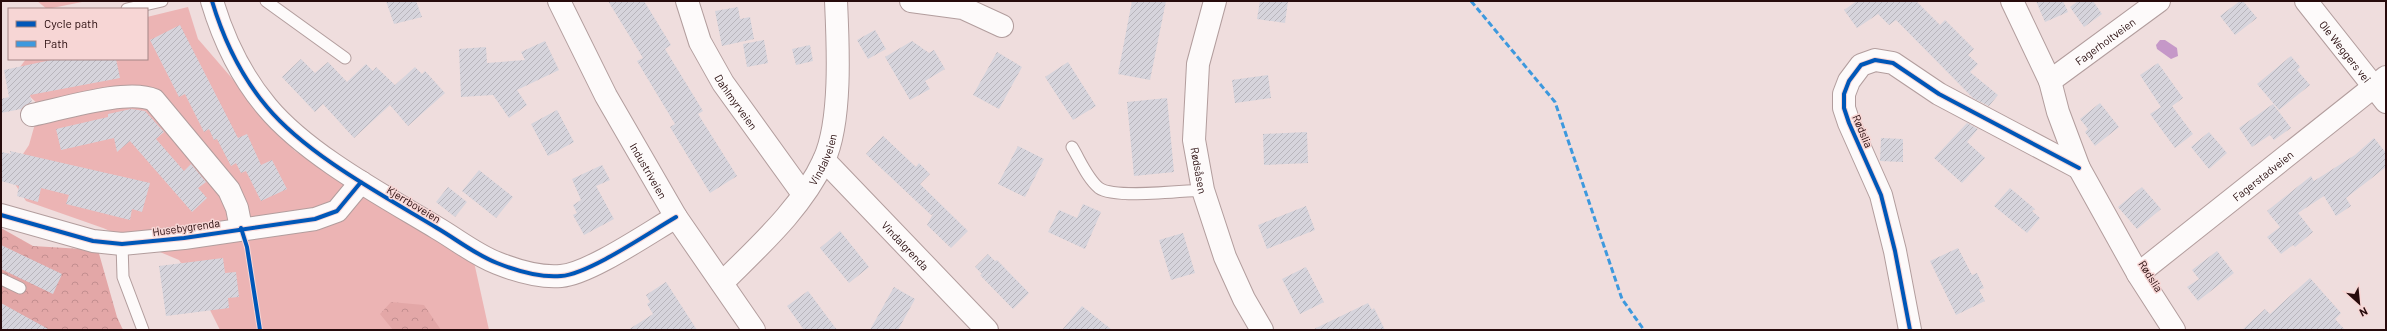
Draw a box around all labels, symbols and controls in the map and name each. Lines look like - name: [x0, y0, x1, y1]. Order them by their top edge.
- legend: [8, 8, 148, 60]
- street label: Fagerholtveien: [2072, 14, 2137, 67]
- text: Cycle path: [44, 16, 98, 30]
- street label: Ole Weggers vei: [2317, 18, 2374, 85]
- text: Path: [44, 36, 68, 50]
- street label: Dahlmyrveien: [713, 72, 761, 132]
- street label: Rødslia: [1850, 112, 1876, 150]
- street label: Vindalveien: [805, 132, 839, 187]
- street label: Industriveien: [628, 140, 670, 201]
- street label: Rødsåsen: [1189, 146, 1210, 195]
- street label: Fagerstadveien: [2230, 147, 2295, 203]
- street label: Kjerrboveien: [385, 183, 443, 225]
- street label: Husebygrenda: [151, 216, 221, 238]
- street label: Vindalgrenda: [879, 218, 932, 272]
- street label: Rødslia: [2136, 258, 2166, 294]
- north arrow: [2339, 283, 2379, 323]
- text: N: [2358, 305, 2370, 320]

